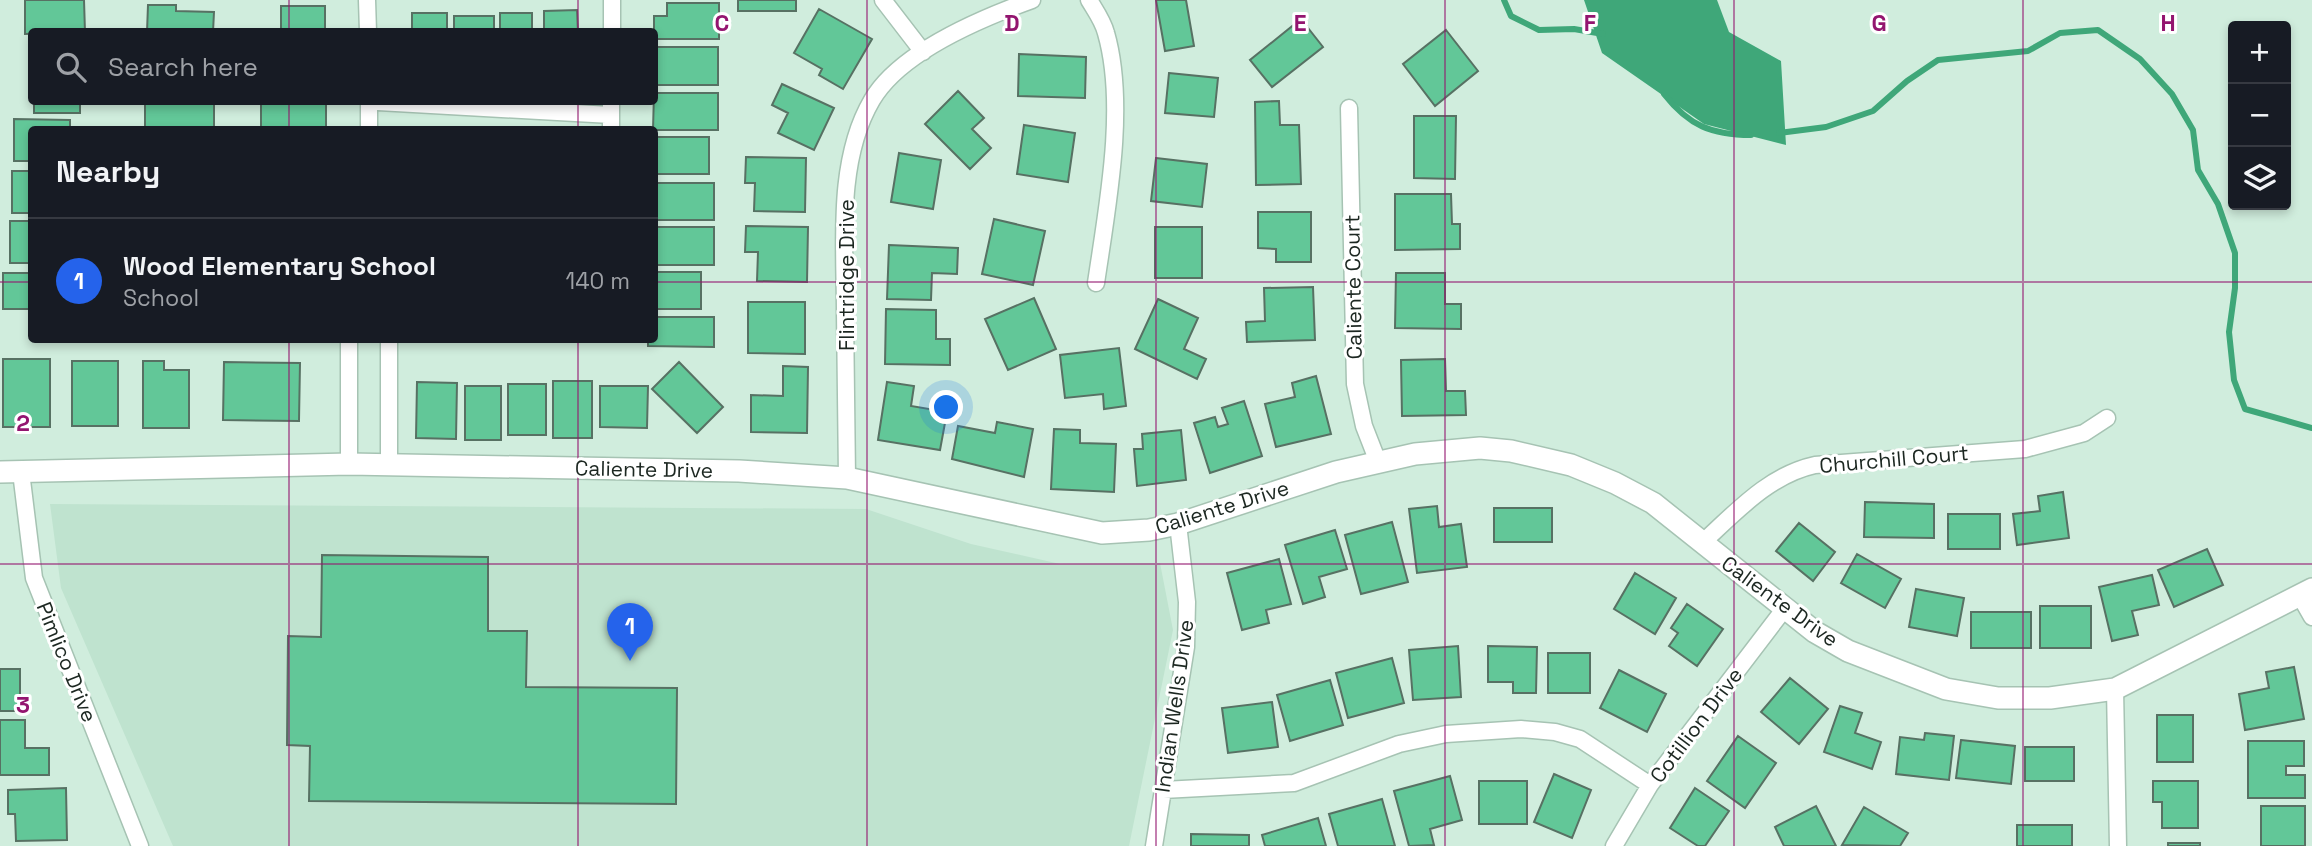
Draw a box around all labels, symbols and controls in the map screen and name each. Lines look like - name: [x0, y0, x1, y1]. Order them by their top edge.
- text: C: [715, 8, 729, 38]
- text: D: [1004, 8, 1020, 38]
- text: E: [1294, 8, 1306, 38]
- text: F: [1584, 8, 1596, 38]
- text: G: [1871, 8, 1887, 38]
- text: H: [2160, 8, 2176, 38]
- map controls: [2228, 21, 2291, 210]
- button: +: [2228, 21, 2291, 84]
- search box: [28, 28, 658, 105]
- icon: search: [52, 48, 90, 86]
- text: Search here: [108, 50, 258, 84]
- button: −: [2228, 84, 2291, 147]
- button: layers: [2228, 147, 2291, 210]
- text: Nearby: [56, 152, 160, 191]
- street label: Flintridge Drive: [833, 199, 860, 351]
- street label: Caliente Court: [1338, 214, 1368, 360]
- text: Wood Elementary School: [123, 249, 436, 283]
- text: 1: [74, 266, 84, 296]
- text: 140 m: [566, 266, 630, 296]
- text: School: [123, 283, 199, 313]
- your location: [929, 390, 963, 424]
- text: 2: [16, 408, 30, 438]
- street label: Churchill Court: [1818, 439, 1970, 479]
- street label: Caliente Drive: [575, 454, 713, 484]
- street label: Caliente Drive: [1152, 474, 1292, 540]
- street label: Caliente Drive: [1716, 549, 1844, 653]
- street label: Pimlico Drive: [31, 598, 103, 726]
- pin: 1: [607, 603, 653, 661]
- street label: Indian Wells Drive: [1148, 618, 1200, 794]
- street label: Cotillion Drive: [1644, 662, 1748, 788]
- text: 3: [16, 690, 30, 720]

